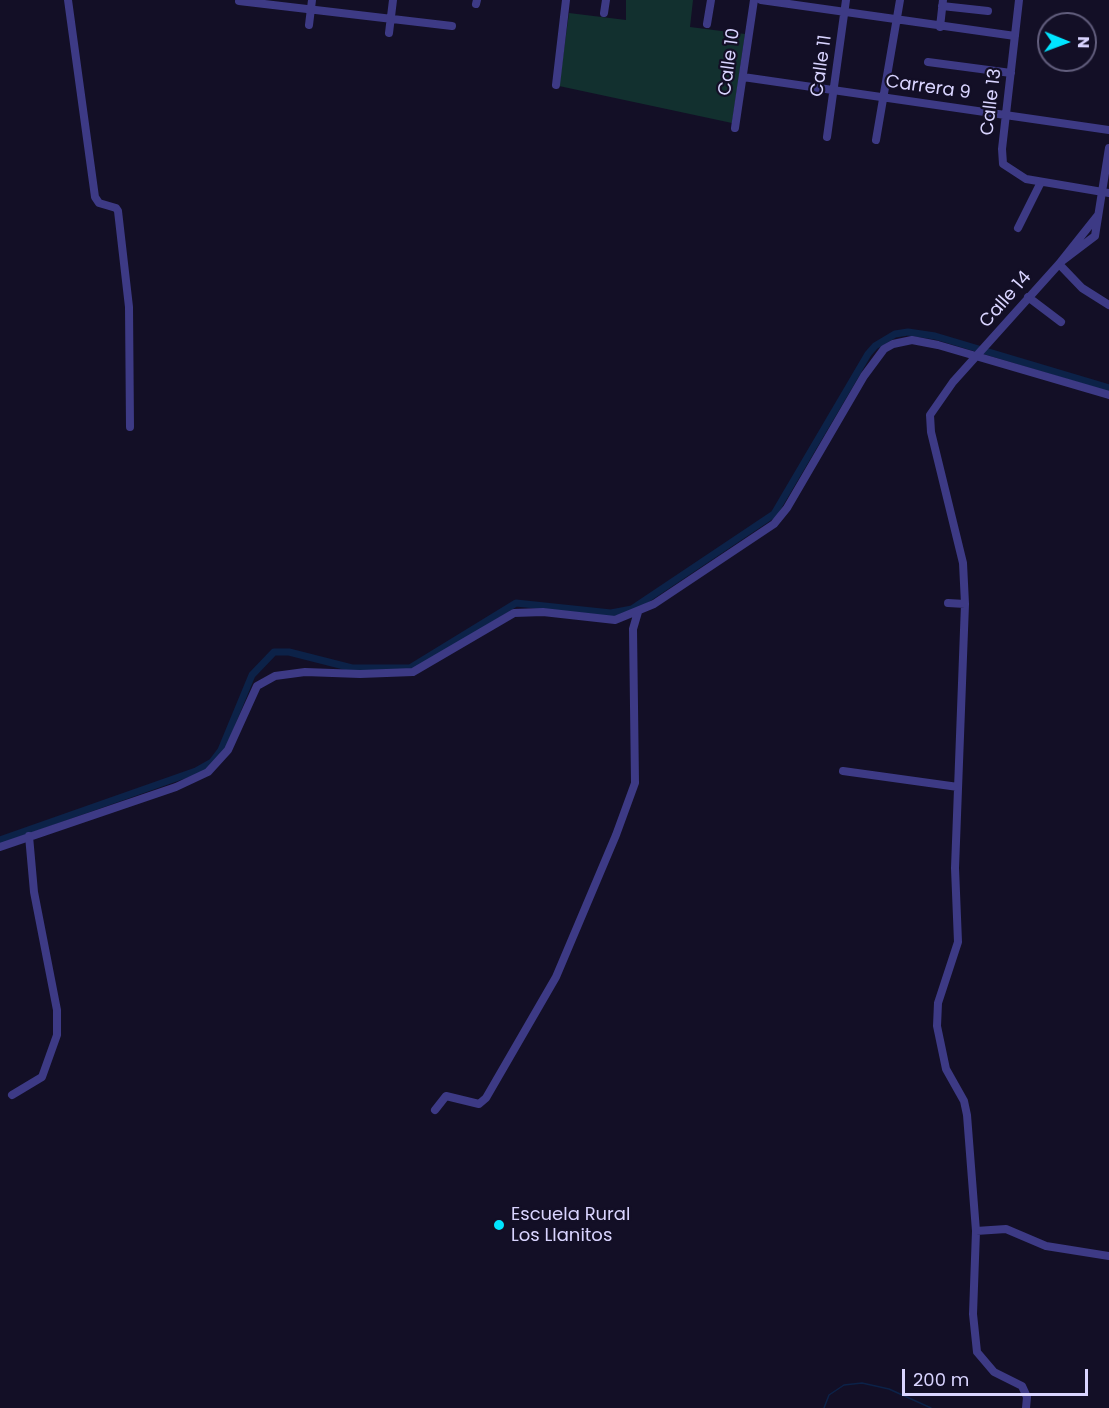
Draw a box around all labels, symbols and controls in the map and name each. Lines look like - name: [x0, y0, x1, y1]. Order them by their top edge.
- north arrow: [1037, 12, 1097, 72]
- street label: Calle 10: [715, 27, 745, 97]
- street label: Calle 11: [807, 34, 837, 98]
- text: N: [1072, 36, 1095, 49]
- street label: Calle 13: [977, 67, 1007, 137]
- street label: Carrera 9: [884, 71, 972, 105]
- street label: Calle 14: [976, 267, 1036, 333]
- place label: Escuela Rural Los Llanitos: [511, 1204, 630, 1246]
- marker: Escuela Rural Los Llanitos: [492, 1218, 506, 1232]
- scale bar: [905, 1357, 1091, 1395]
- text: 200 m: [913, 1367, 969, 1392]

